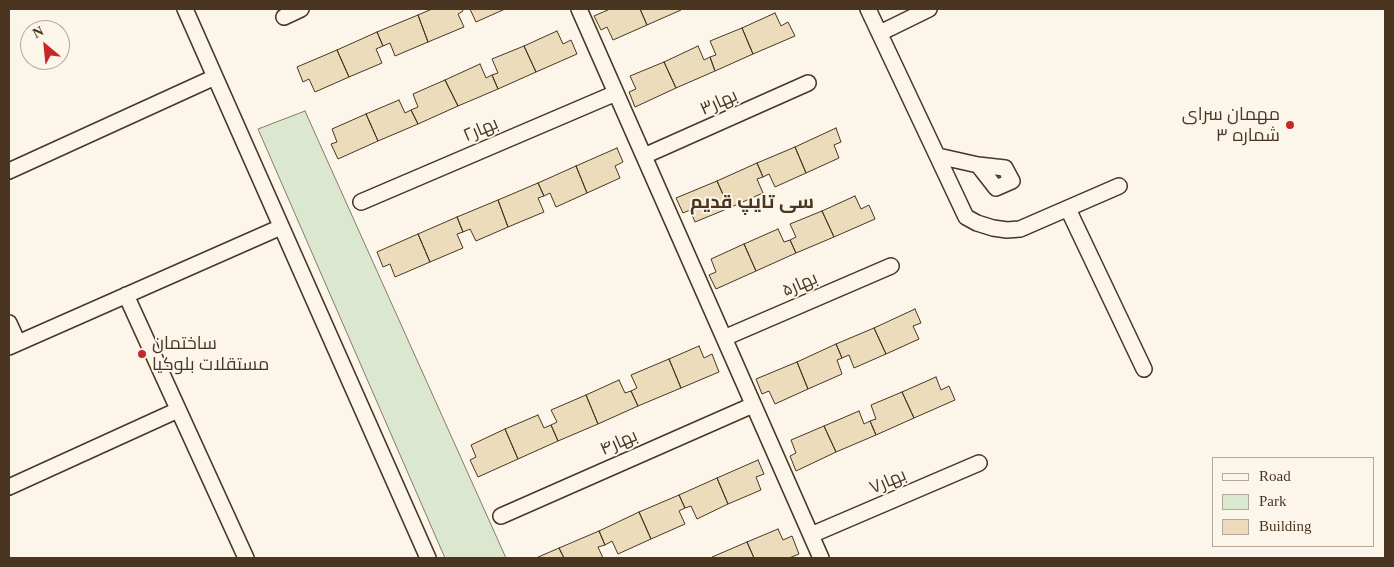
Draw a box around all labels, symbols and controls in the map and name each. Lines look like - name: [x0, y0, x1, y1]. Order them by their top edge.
- north arrow: [20, 20, 70, 70]
- text: N: [30, 23, 46, 41]
- street label: بهار۳: [697, 85, 741, 121]
- place label: مهمان سرای شماره ۳: [1182, 104, 1280, 146]
- street label: بهار۲: [460, 113, 502, 147]
- marker: مهمان سرای شماره ۳: [1284, 119, 1296, 131]
- district label: سی تایپ قدیم: [690, 192, 814, 214]
- street label: بهار۵: [779, 268, 821, 302]
- place label: ساختمان مستقلات بلوکیا: [152, 333, 269, 376]
- marker: ساختمان مستقلات بلوکیا: [136, 348, 148, 360]
- street label: بهار۴: [597, 425, 641, 461]
- legend: [1212, 457, 1374, 547]
- street label: بهار۷: [866, 465, 910, 499]
- text: Road: [1259, 468, 1291, 484]
- text: Park: [1259, 493, 1287, 509]
- text: Building: [1259, 518, 1312, 534]

